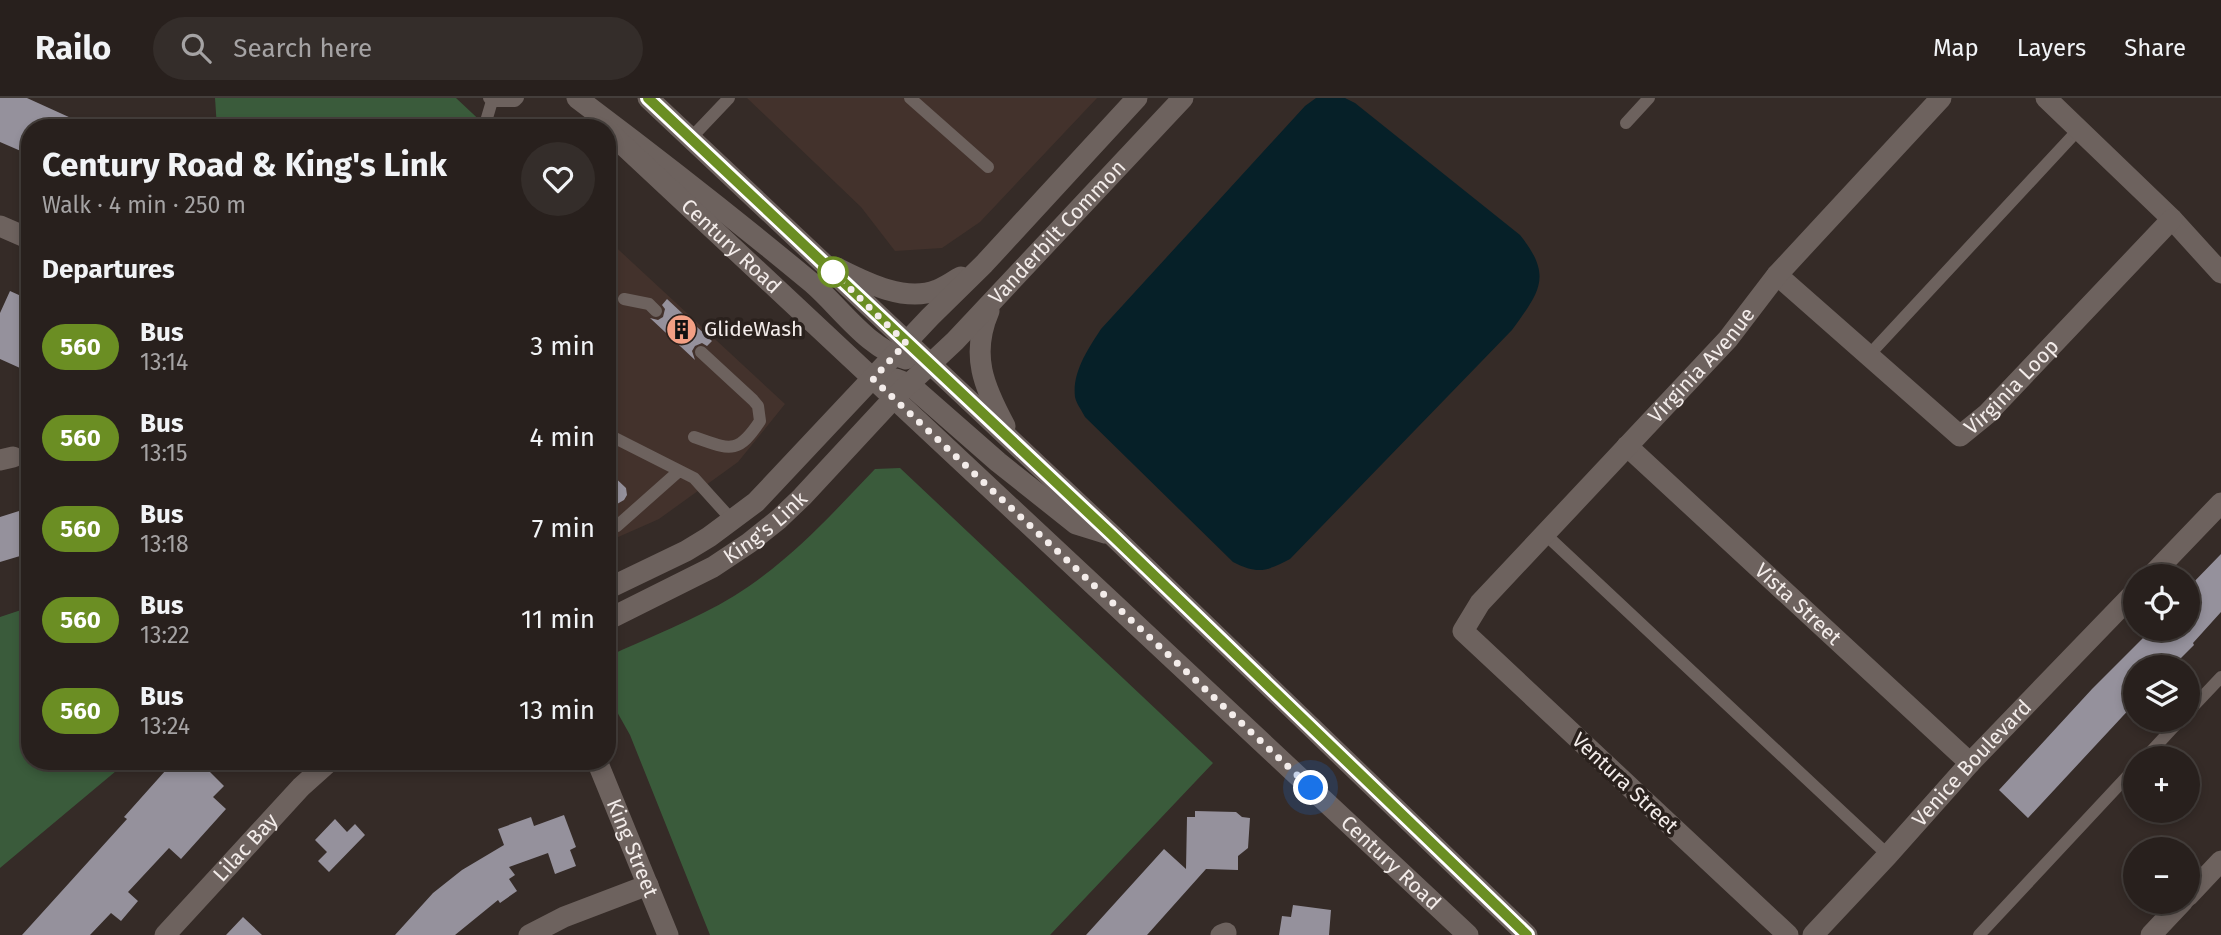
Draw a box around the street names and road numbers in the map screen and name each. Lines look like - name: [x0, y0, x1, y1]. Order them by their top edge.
- street label: Vanderbilt Common: [983, 154, 1131, 310]
- street label: Century Road: [676, 193, 787, 299]
- street label: Virginia Avenue: [1643, 302, 1761, 429]
- street label: Virginia Loop: [1959, 333, 2064, 440]
- street label: King's Link: [718, 486, 813, 569]
- street label: Vista Street: [1749, 558, 1847, 651]
- street label: Venice Boulevard: [1907, 694, 2037, 832]
- street label: Ventura Street: [1566, 727, 1684, 839]
- street label: King Street: [601, 795, 664, 902]
- street label: Lilac Bay: [208, 807, 284, 887]
- street label: Century Road: [1335, 810, 1446, 916]

